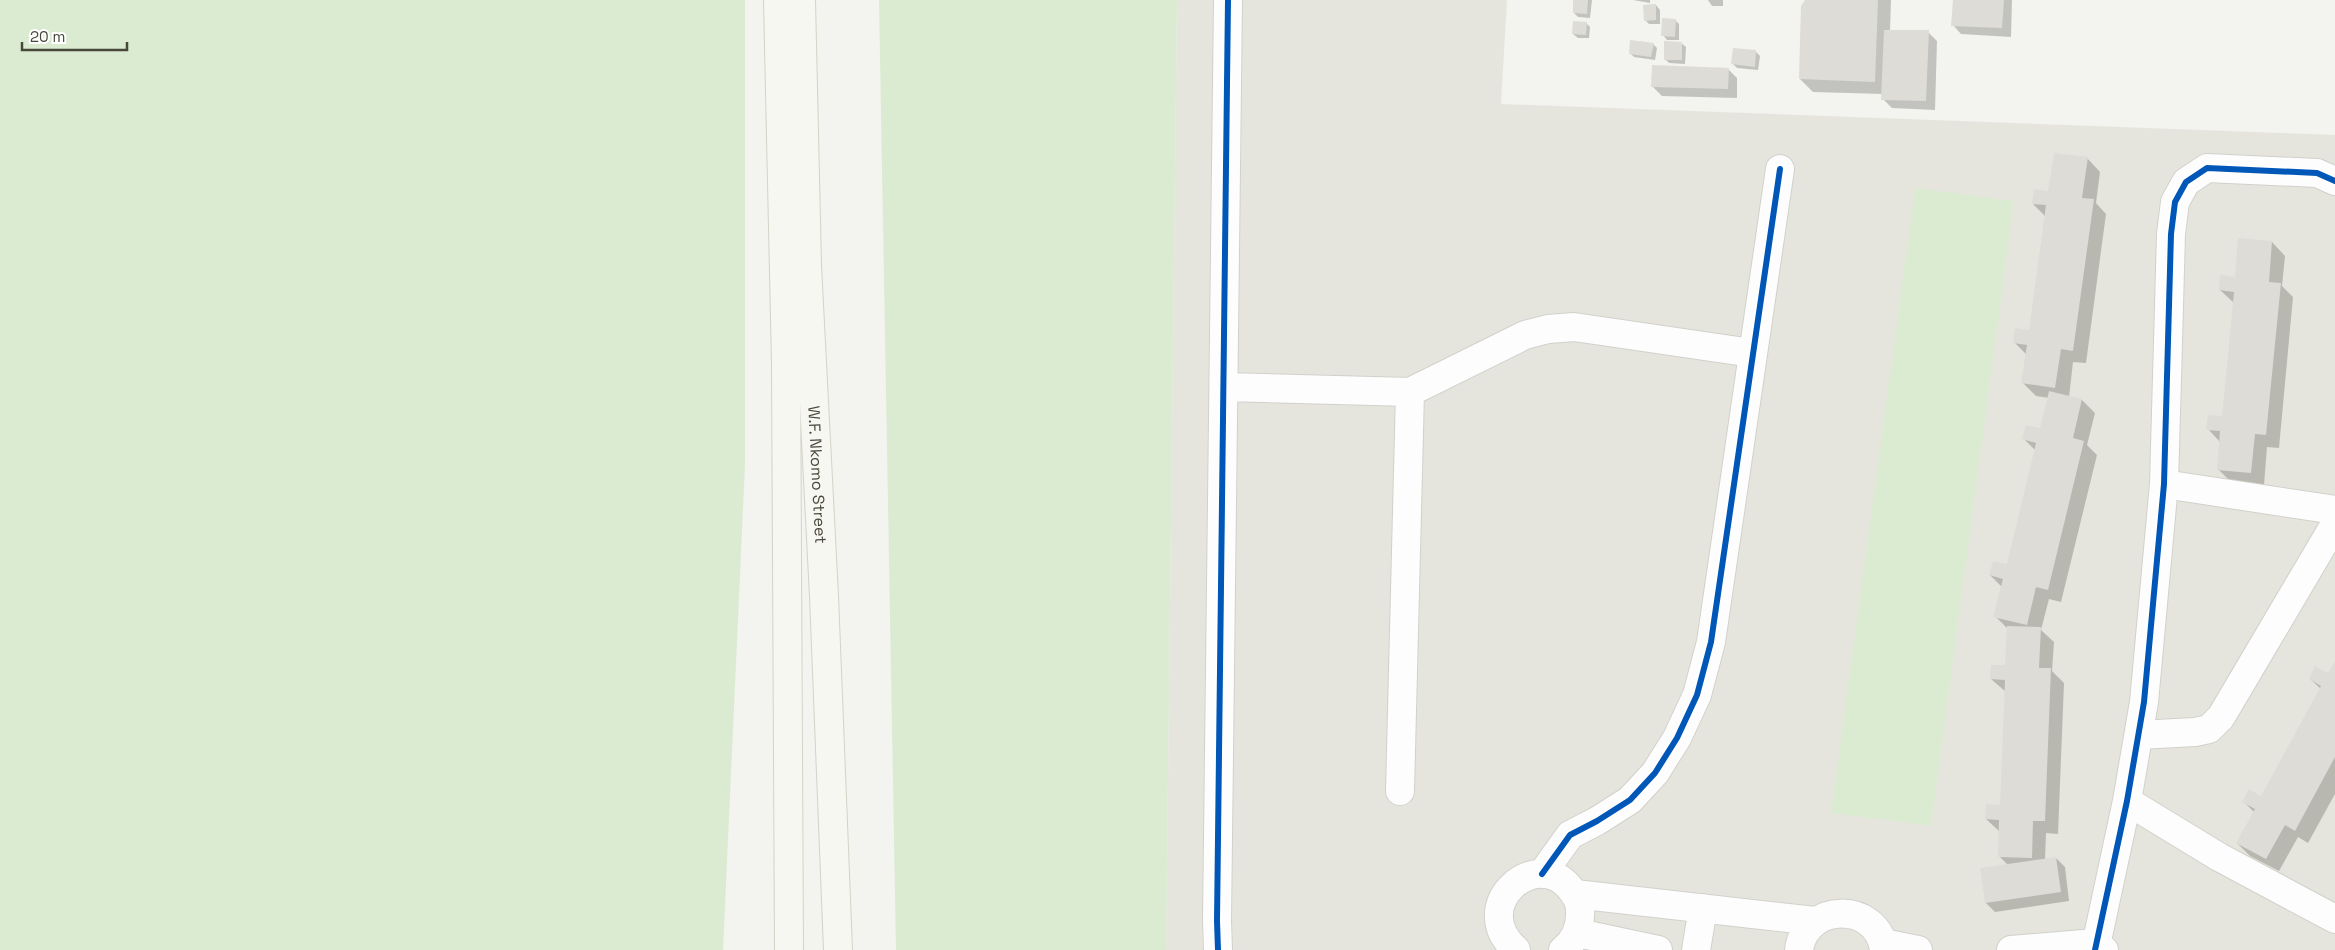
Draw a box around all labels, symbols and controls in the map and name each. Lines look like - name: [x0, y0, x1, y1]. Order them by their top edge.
- scale bar: [22, 20, 128, 52]
- text: 20 m: [30, 27, 65, 46]
- street label: W.F. Nkomo Street: [804, 405, 832, 544]

